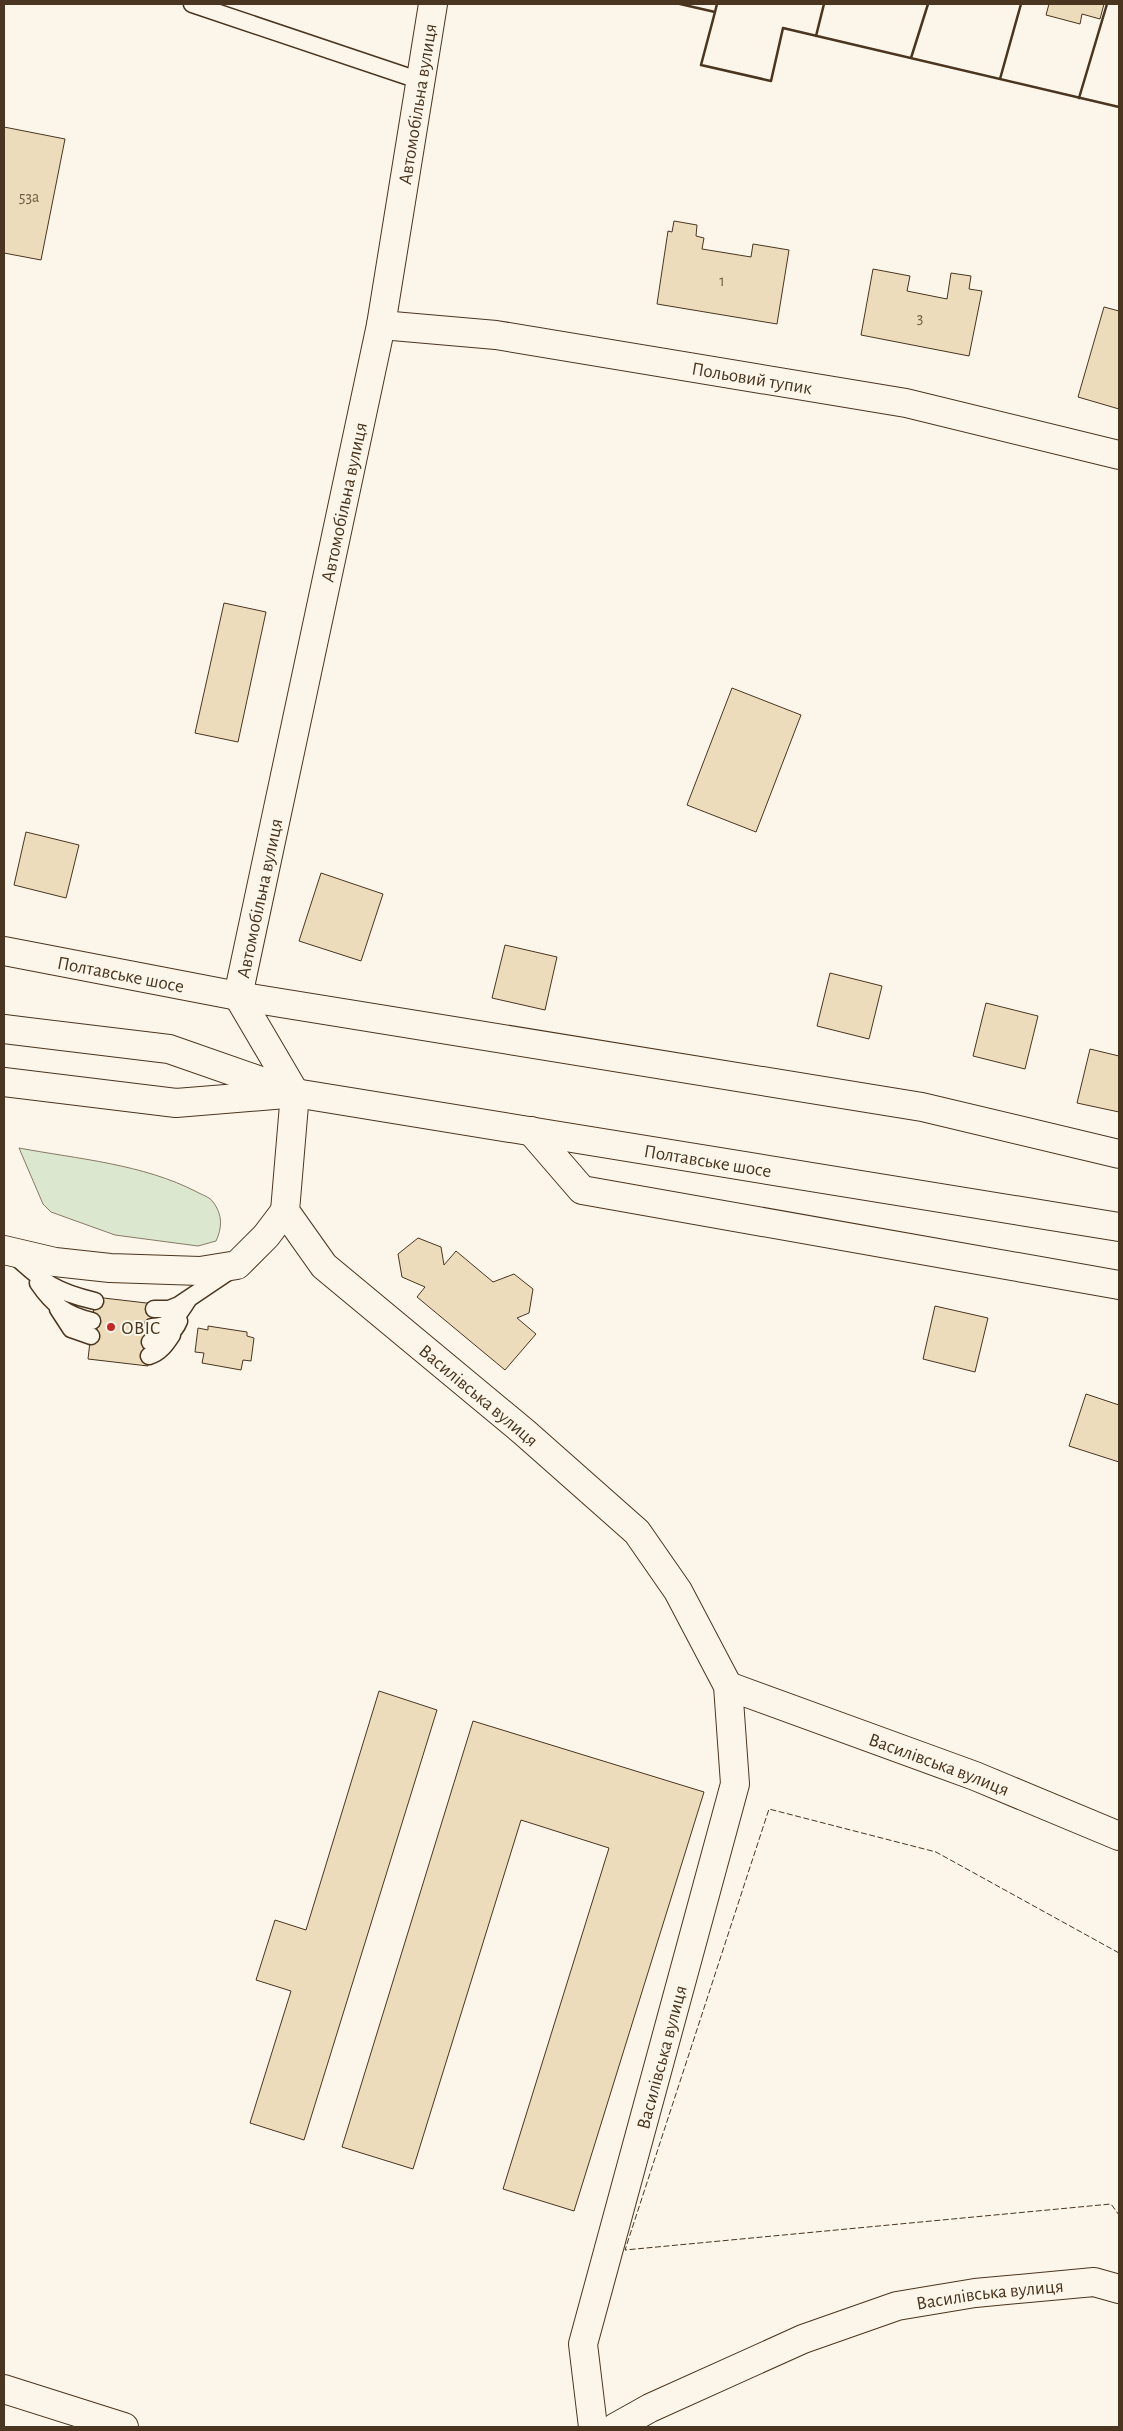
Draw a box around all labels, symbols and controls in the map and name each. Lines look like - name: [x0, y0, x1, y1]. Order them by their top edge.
- street label: Автомобільна вулиця: [396, 22, 441, 186]
- house number: 53а: [19, 189, 39, 205]
- house number: 1: [719, 273, 725, 289]
- house number: 3: [917, 310, 923, 326]
- street label: Польовий тупик: [690, 360, 814, 398]
- street label: Автомобільна вулиця: [318, 421, 371, 584]
- street label: Автомобільна вулиця: [234, 817, 287, 980]
- street label: Полтавське шосе: [55, 953, 186, 996]
- street label: Полтавське шосе: [642, 1142, 773, 1181]
- place label: ОВІС: [121, 1319, 161, 1338]
- marker: ОВІС: [105, 1321, 117, 1333]
- street label: Василівська вулиця: [415, 1341, 541, 1451]
- street label: Василівська вулиця: [866, 1730, 1012, 1800]
- street label: Василівська вулиця: [634, 1983, 691, 2132]
- street label: Василівська вулиця: [915, 2277, 1064, 2314]

